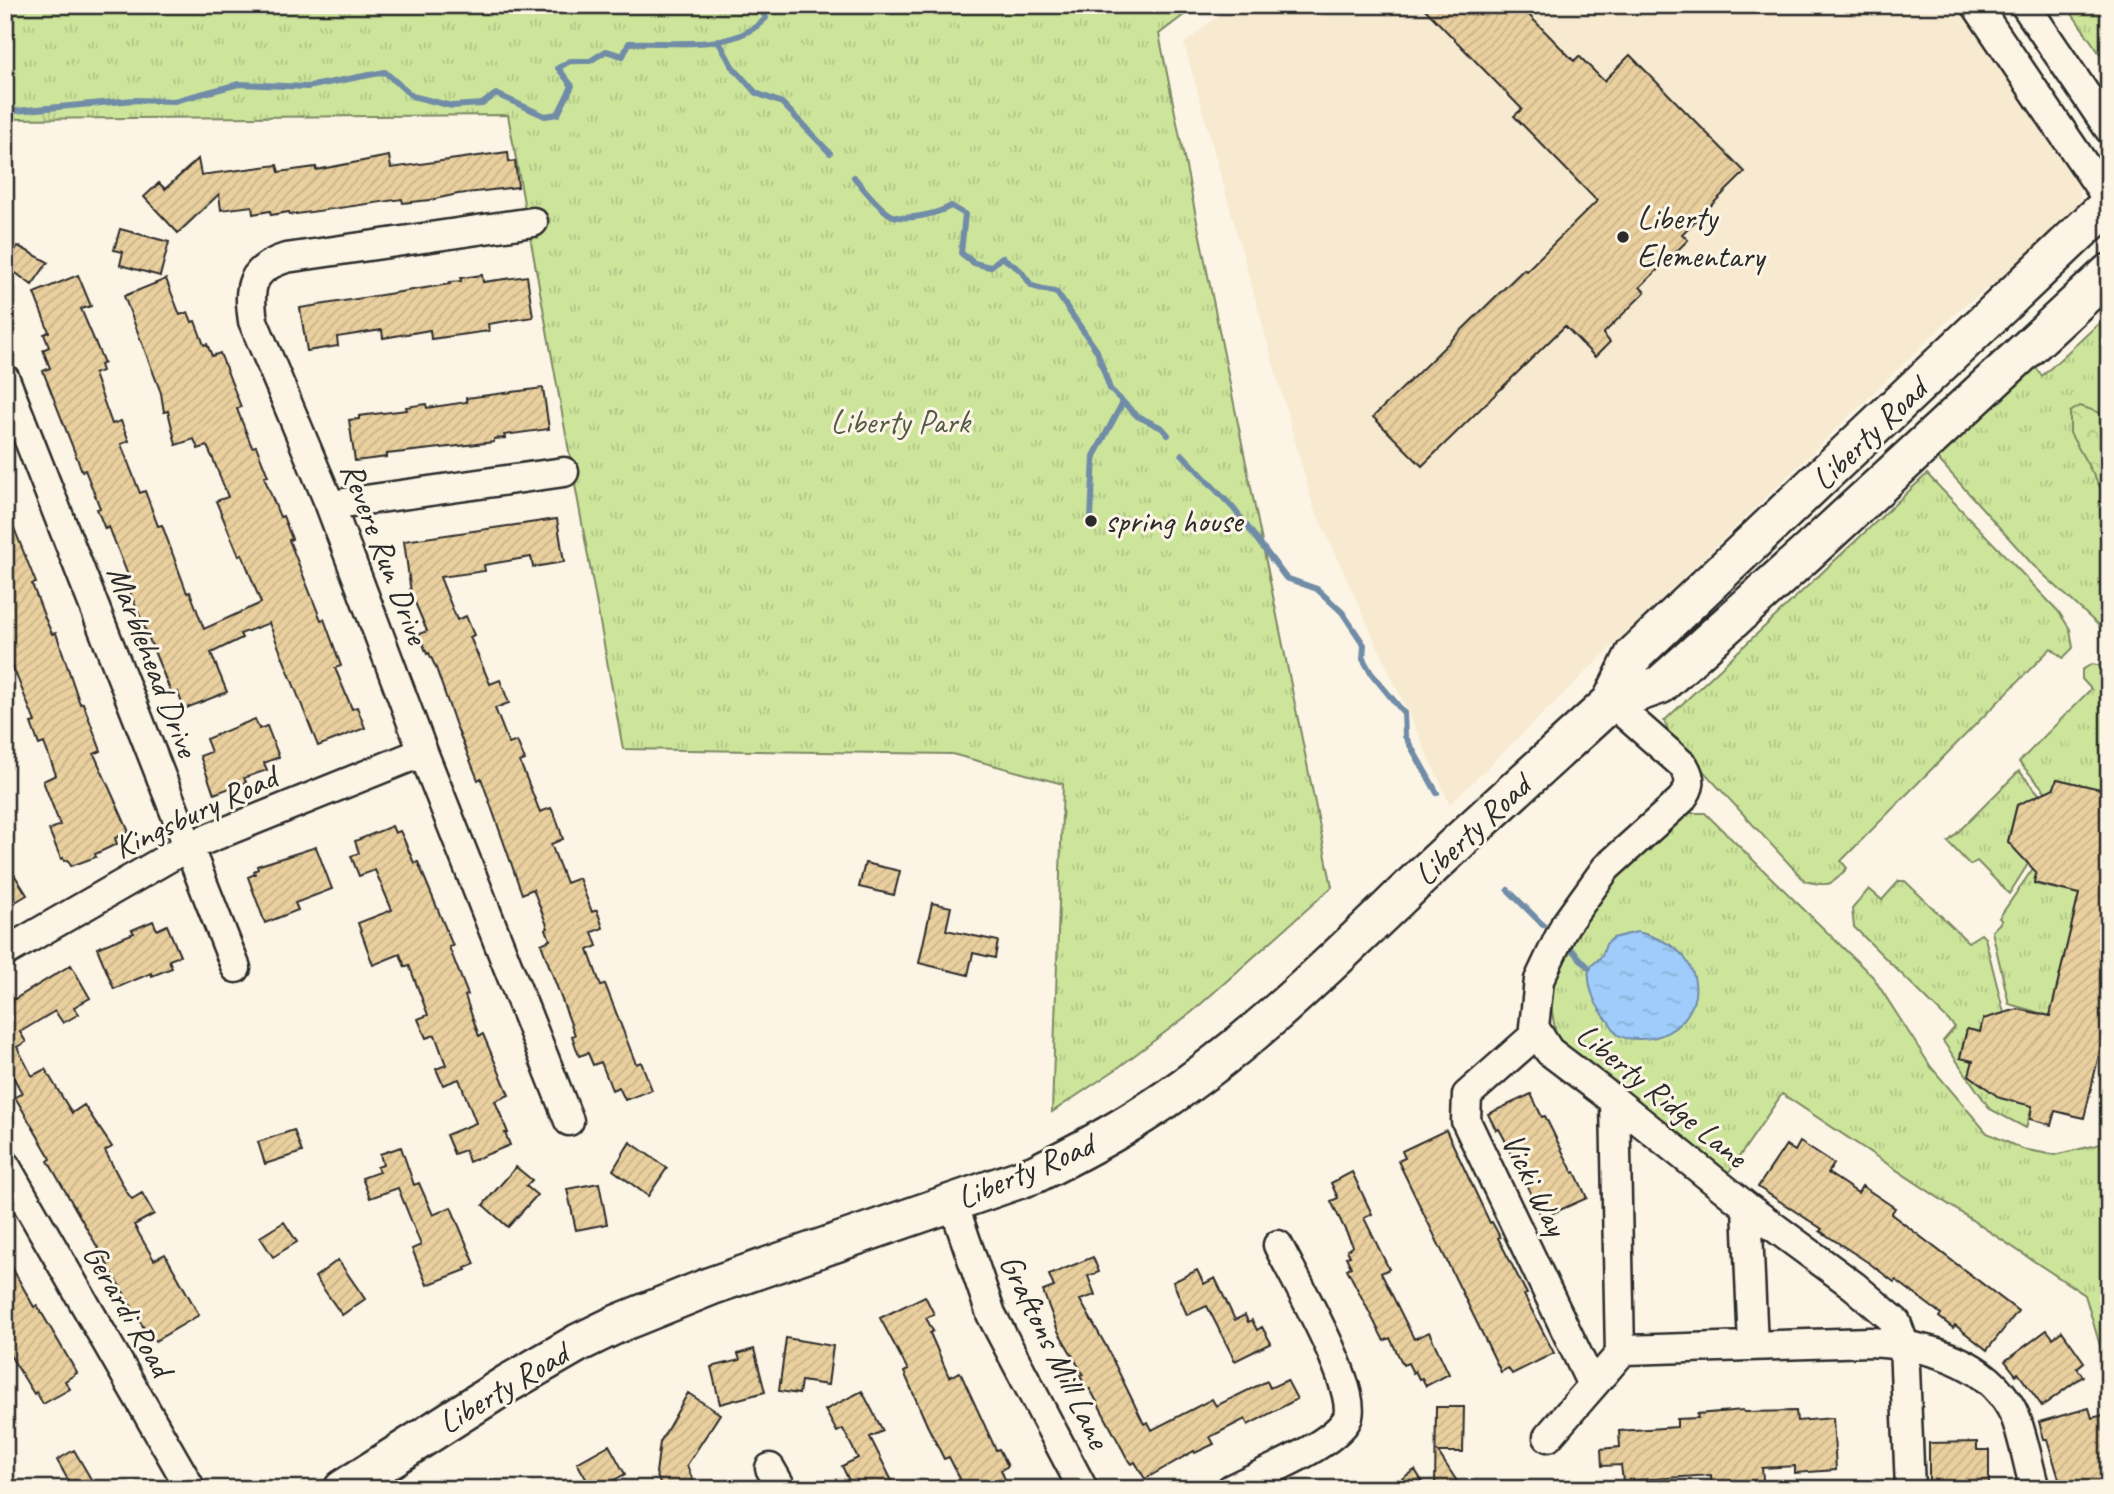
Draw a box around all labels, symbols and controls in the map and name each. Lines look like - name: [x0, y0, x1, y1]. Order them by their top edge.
- place label: Liberty Elementary: [1637, 197, 1767, 277]
- marker: Liberty Elementary: [1615, 229, 1631, 245]
- street label: Liberty Road: [1803, 365, 1939, 499]
- park label: Liberty Park: [830, 401, 972, 443]
- street label: Revere Run Drive: [331, 456, 440, 652]
- place label: spring house: [1105, 500, 1244, 542]
- marker: spring house: [1083, 513, 1099, 529]
- street label: Marblehead Drive: [97, 560, 209, 764]
- street label: Kingsbury Road: [107, 754, 288, 868]
- street label: Liberty Road: [1405, 762, 1543, 895]
- street label: Liberty Ridge Lane: [1568, 1013, 1758, 1178]
- street label: Liberty Road: [950, 1122, 1104, 1218]
- street label: Vicki Way: [1492, 1126, 1579, 1245]
- street label: Gerardi Road: [73, 1236, 185, 1388]
- street label: Graftons Mill Lane: [990, 1247, 1121, 1457]
- street label: Liberty Road: [430, 1330, 580, 1443]

